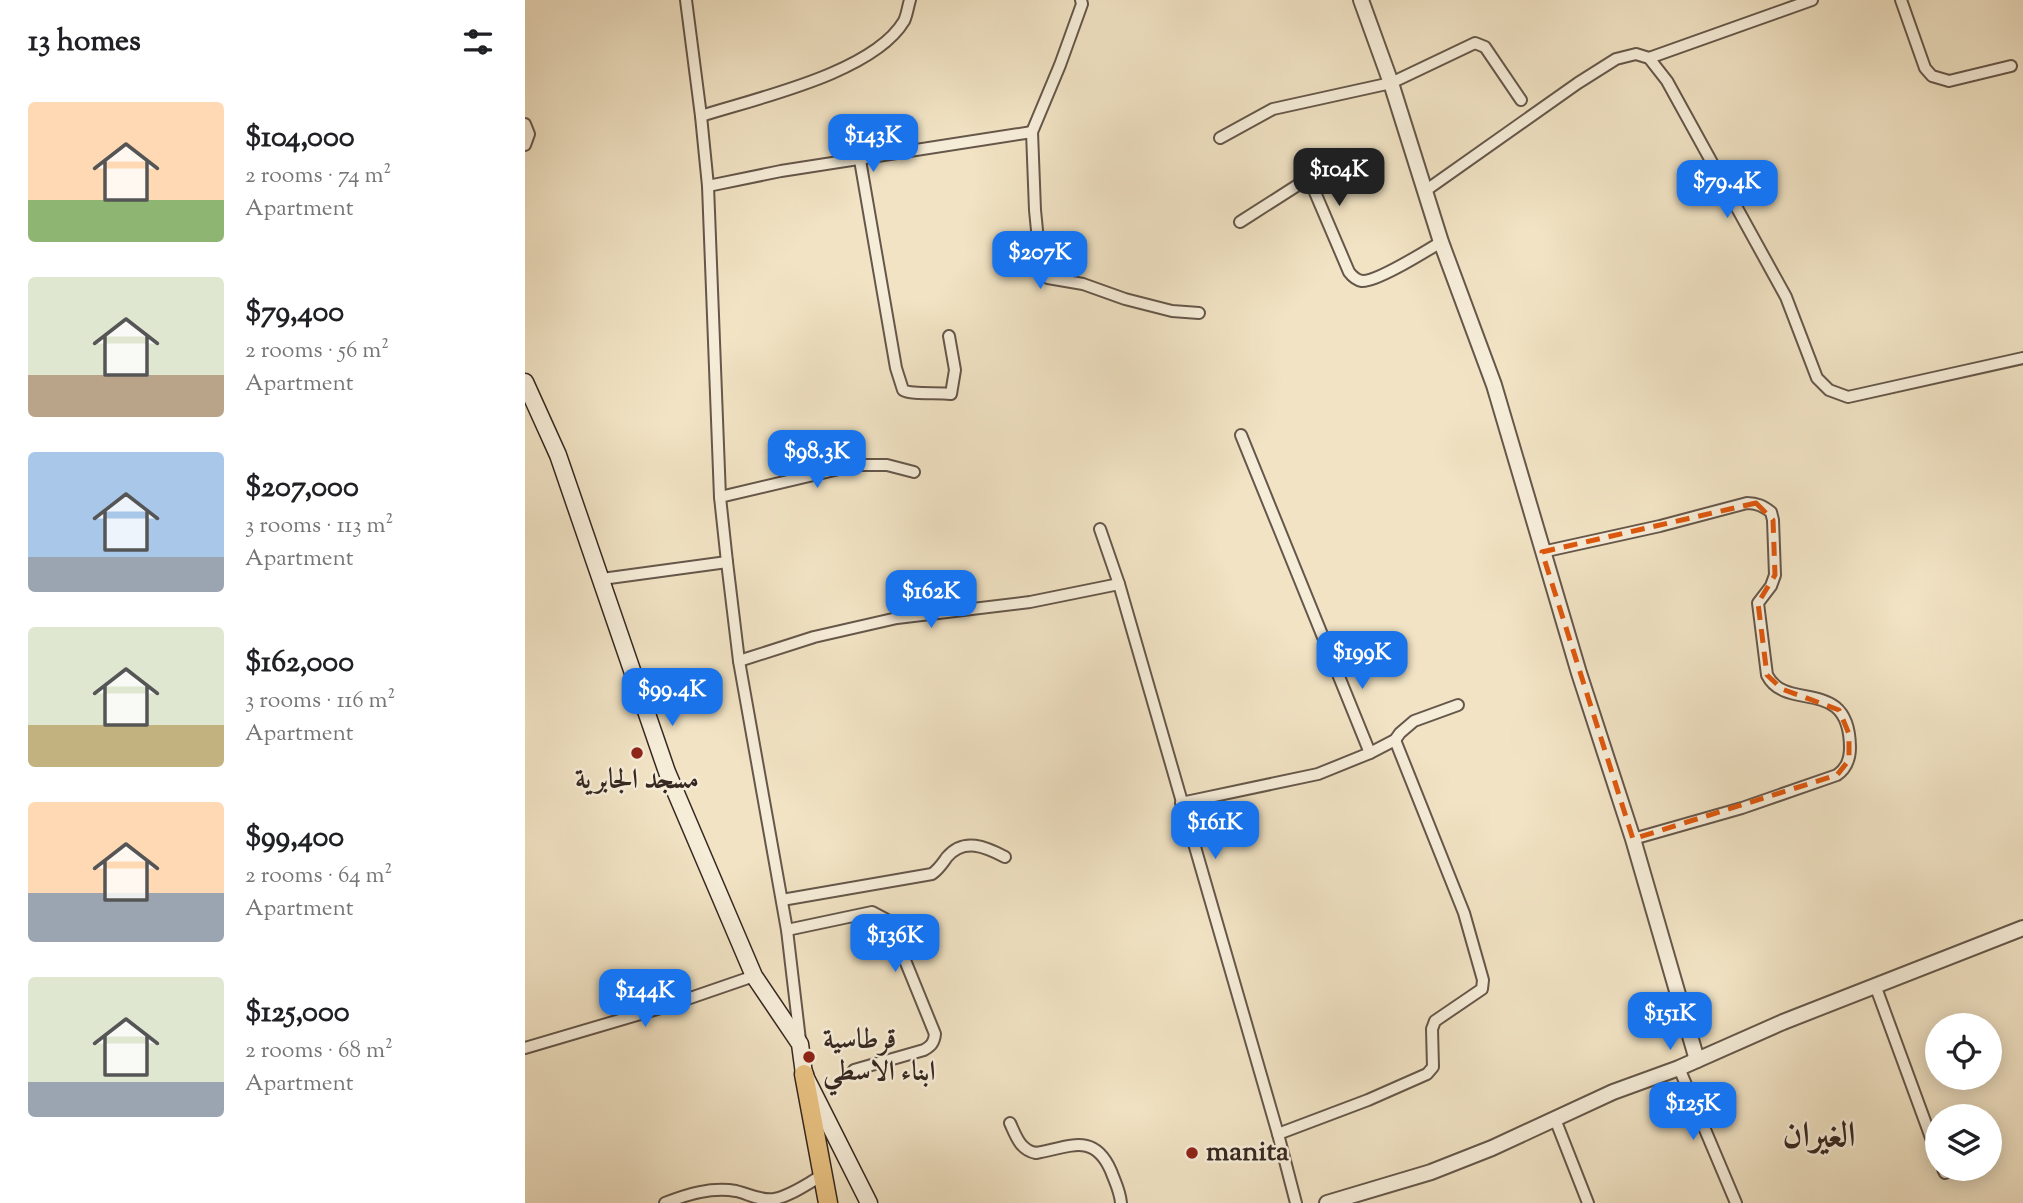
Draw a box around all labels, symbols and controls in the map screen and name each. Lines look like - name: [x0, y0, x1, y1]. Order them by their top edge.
- text: 13 homes: [28, 21, 141, 64]
- icon: filters: [459, 23, 497, 61]
- pin: $143K: [824, 114, 922, 174]
- text: $104,000: [245, 117, 355, 160]
- text: $143K: [844, 120, 902, 153]
- icon: home: [84, 130, 168, 214]
- pin: $104K: [1290, 148, 1388, 208]
- text: $104K: [1309, 154, 1369, 187]
- text: 2 rooms · 74 m²: [245, 160, 391, 193]
- pin: $79.4K: [1670, 160, 1784, 220]
- text: $79.4K: [1693, 166, 1761, 199]
- text: Apartment: [245, 193, 354, 226]
- pin: $207K: [991, 232, 1089, 291]
- text: $207K: [1008, 237, 1072, 270]
- text: $79,400: [245, 292, 344, 335]
- icon: home: [84, 305, 168, 389]
- text: 2 rooms · 56 m²: [245, 335, 389, 368]
- text: Apartment: [245, 368, 354, 401]
- pin: $98.3K: [760, 430, 874, 490]
- text: $98.3K: [784, 436, 850, 469]
- text: $207,000: [245, 467, 359, 510]
- icon: home: [84, 480, 168, 564]
- text: 3 rooms · 113 m²: [245, 510, 393, 543]
- text: Apartment: [245, 543, 354, 576]
- pin: $162K: [882, 570, 980, 630]
- text: $162K: [902, 576, 960, 609]
- pin: $199K: [1313, 632, 1411, 691]
- text: $199K: [1333, 637, 1391, 670]
- text: $162,000: [245, 642, 354, 685]
- icon: home: [84, 655, 168, 739]
- pin: $99.4K: [615, 668, 729, 728]
- text: $99.4K: [638, 674, 706, 707]
- text: 3 rooms · 116 m²: [245, 685, 395, 718]
- text: Apartment: [245, 718, 354, 751]
- marker: مسجد الجابرية: [629, 745, 645, 761]
- place label: مسجد الجابرية: [575, 761, 699, 801]
- pin: $161K: [1166, 802, 1264, 861]
- text: $161K: [1187, 807, 1243, 840]
- text: $99,400: [245, 817, 344, 860]
- icon: home: [84, 830, 168, 914]
- text: 2 rooms · 64 m²: [245, 860, 392, 893]
- text: Apartment: [245, 893, 354, 926]
- pin: $136K: [846, 914, 944, 974]
- text: $136K: [866, 920, 924, 953]
- pin: $144K: [596, 970, 694, 1029]
- text: $144K: [615, 975, 675, 1008]
- text: $125,000: [245, 992, 350, 1035]
- pin: $151K: [1621, 992, 1719, 1052]
- text: $151K: [1644, 998, 1696, 1031]
- icon: home: [84, 1005, 168, 1089]
- map controls: [1925, 1013, 2002, 1181]
- button: locate: [1925, 1013, 2002, 1090]
- place label: قرطاسية ابناء الاسطي: [823, 1021, 936, 1096]
- text: 2 rooms · 68 m²: [245, 1035, 393, 1068]
- marker: قرطاسية ابناء الاسطي: [801, 1049, 817, 1065]
- text: Apartment: [245, 1068, 354, 1101]
- pin: $125K: [1644, 1082, 1742, 1142]
- text: $125K: [1665, 1088, 1721, 1121]
- button: layers: [1925, 1104, 2002, 1181]
- district label: الغيران: [1782, 1112, 1856, 1163]
- place label: manita: [1206, 1133, 1289, 1173]
- marker: manita: [1184, 1145, 1200, 1161]

